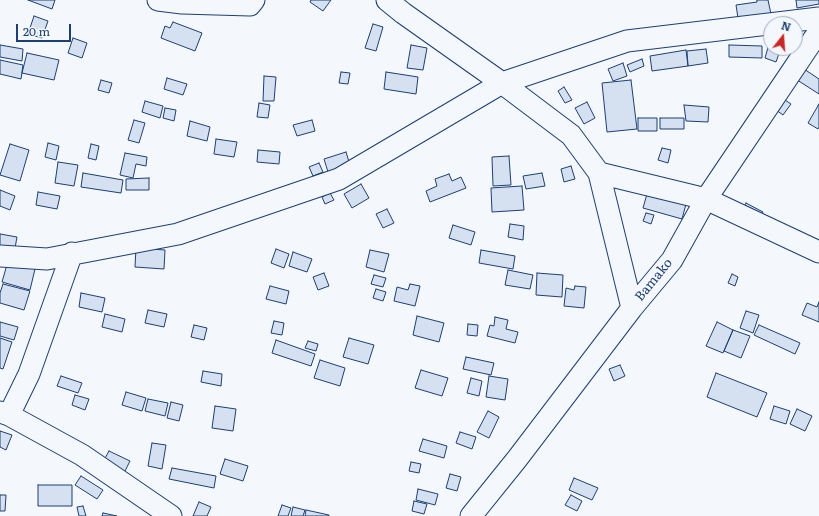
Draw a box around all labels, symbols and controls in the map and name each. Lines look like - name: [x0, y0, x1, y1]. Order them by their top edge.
- scale bar: [18, 16, 73, 42]
- north arrow: [763, 16, 803, 56]
- text: N: [779, 16, 793, 34]
- text: 20 m: [23, 22, 50, 40]
- street label: Bamako: [632, 255, 676, 305]

